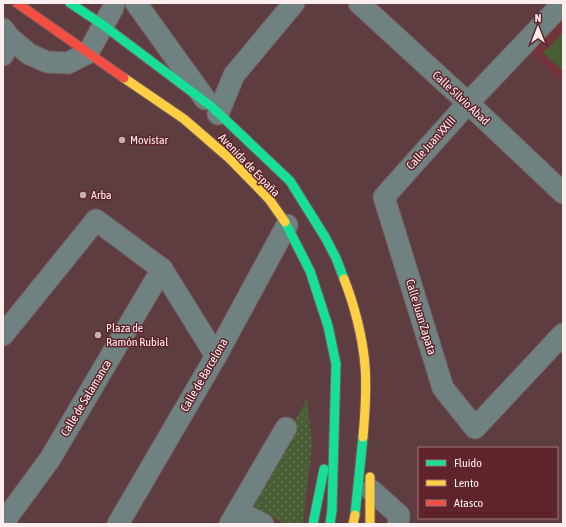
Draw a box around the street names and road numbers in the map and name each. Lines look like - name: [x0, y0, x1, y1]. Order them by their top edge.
- street label: Calle Silvio Abad: [430, 68, 492, 128]
- street label: Calle Juan XXIII: [403, 113, 459, 173]
- street label: Avenida de España: [215, 130, 283, 200]
- street label: Calle Juan Zapata: [403, 278, 439, 356]
- street label: Calle de Barcelona: [177, 336, 231, 414]
- street label: Calle de Salamanca: [58, 357, 114, 439]

